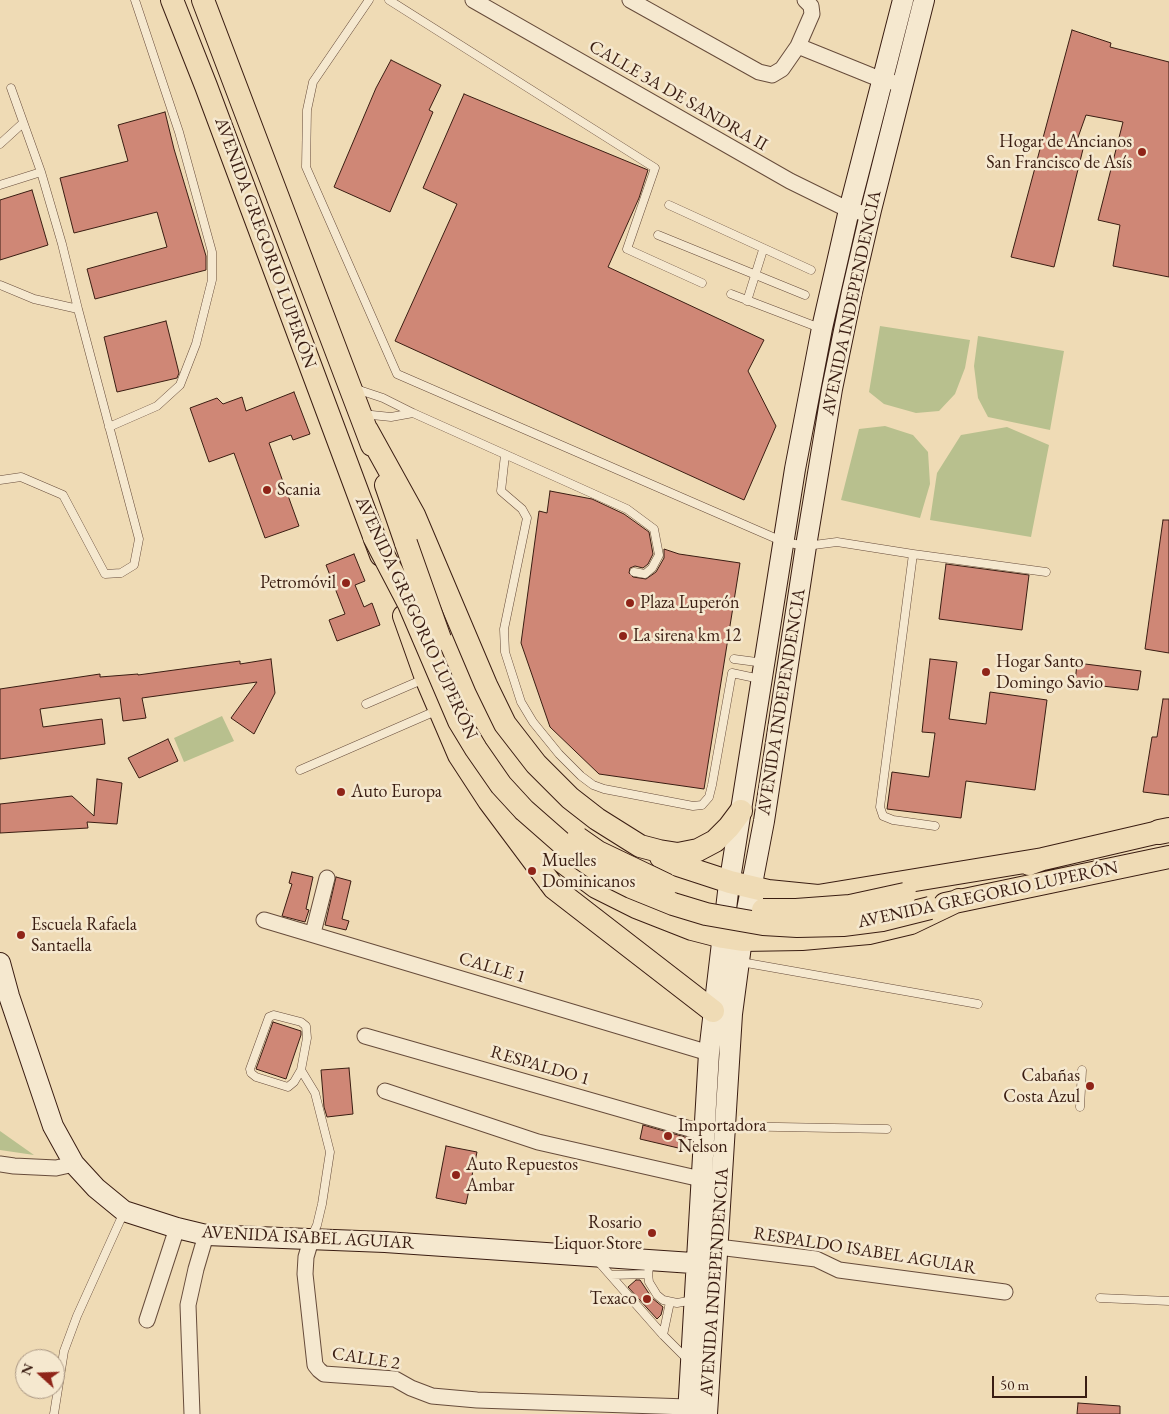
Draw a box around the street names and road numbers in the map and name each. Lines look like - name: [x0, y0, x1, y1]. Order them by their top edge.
- street label: CALLE 3A DE SANDRA II: [585, 36, 771, 156]
- street label: AVENIDA GREGORIO LUPERÓN: [209, 115, 321, 371]
- street label: AVENIDA INDEPENDENCIA: [818, 189, 886, 417]
- street label: AVENIDA GREGORIO LUPERÓN: [350, 493, 482, 743]
- street label: AVENIDA INDEPENDENCIA: [753, 587, 811, 817]
- street label: AVENIDA GREGORIO LUPERÓN: [856, 857, 1120, 933]
- street label: CALLE 1: [456, 948, 528, 988]
- street label: RESPALDO 1: [488, 1042, 592, 1090]
- street label: AVENIDA INDEPENDENCIA: [696, 1167, 734, 1397]
- street label: AVENIDA ISABEL AGUIAR: [201, 1222, 415, 1254]
- street label: RESPALDO ISABEL AGUIAR: [752, 1223, 978, 1279]
- street label: CALLE 2: [330, 1343, 402, 1375]

